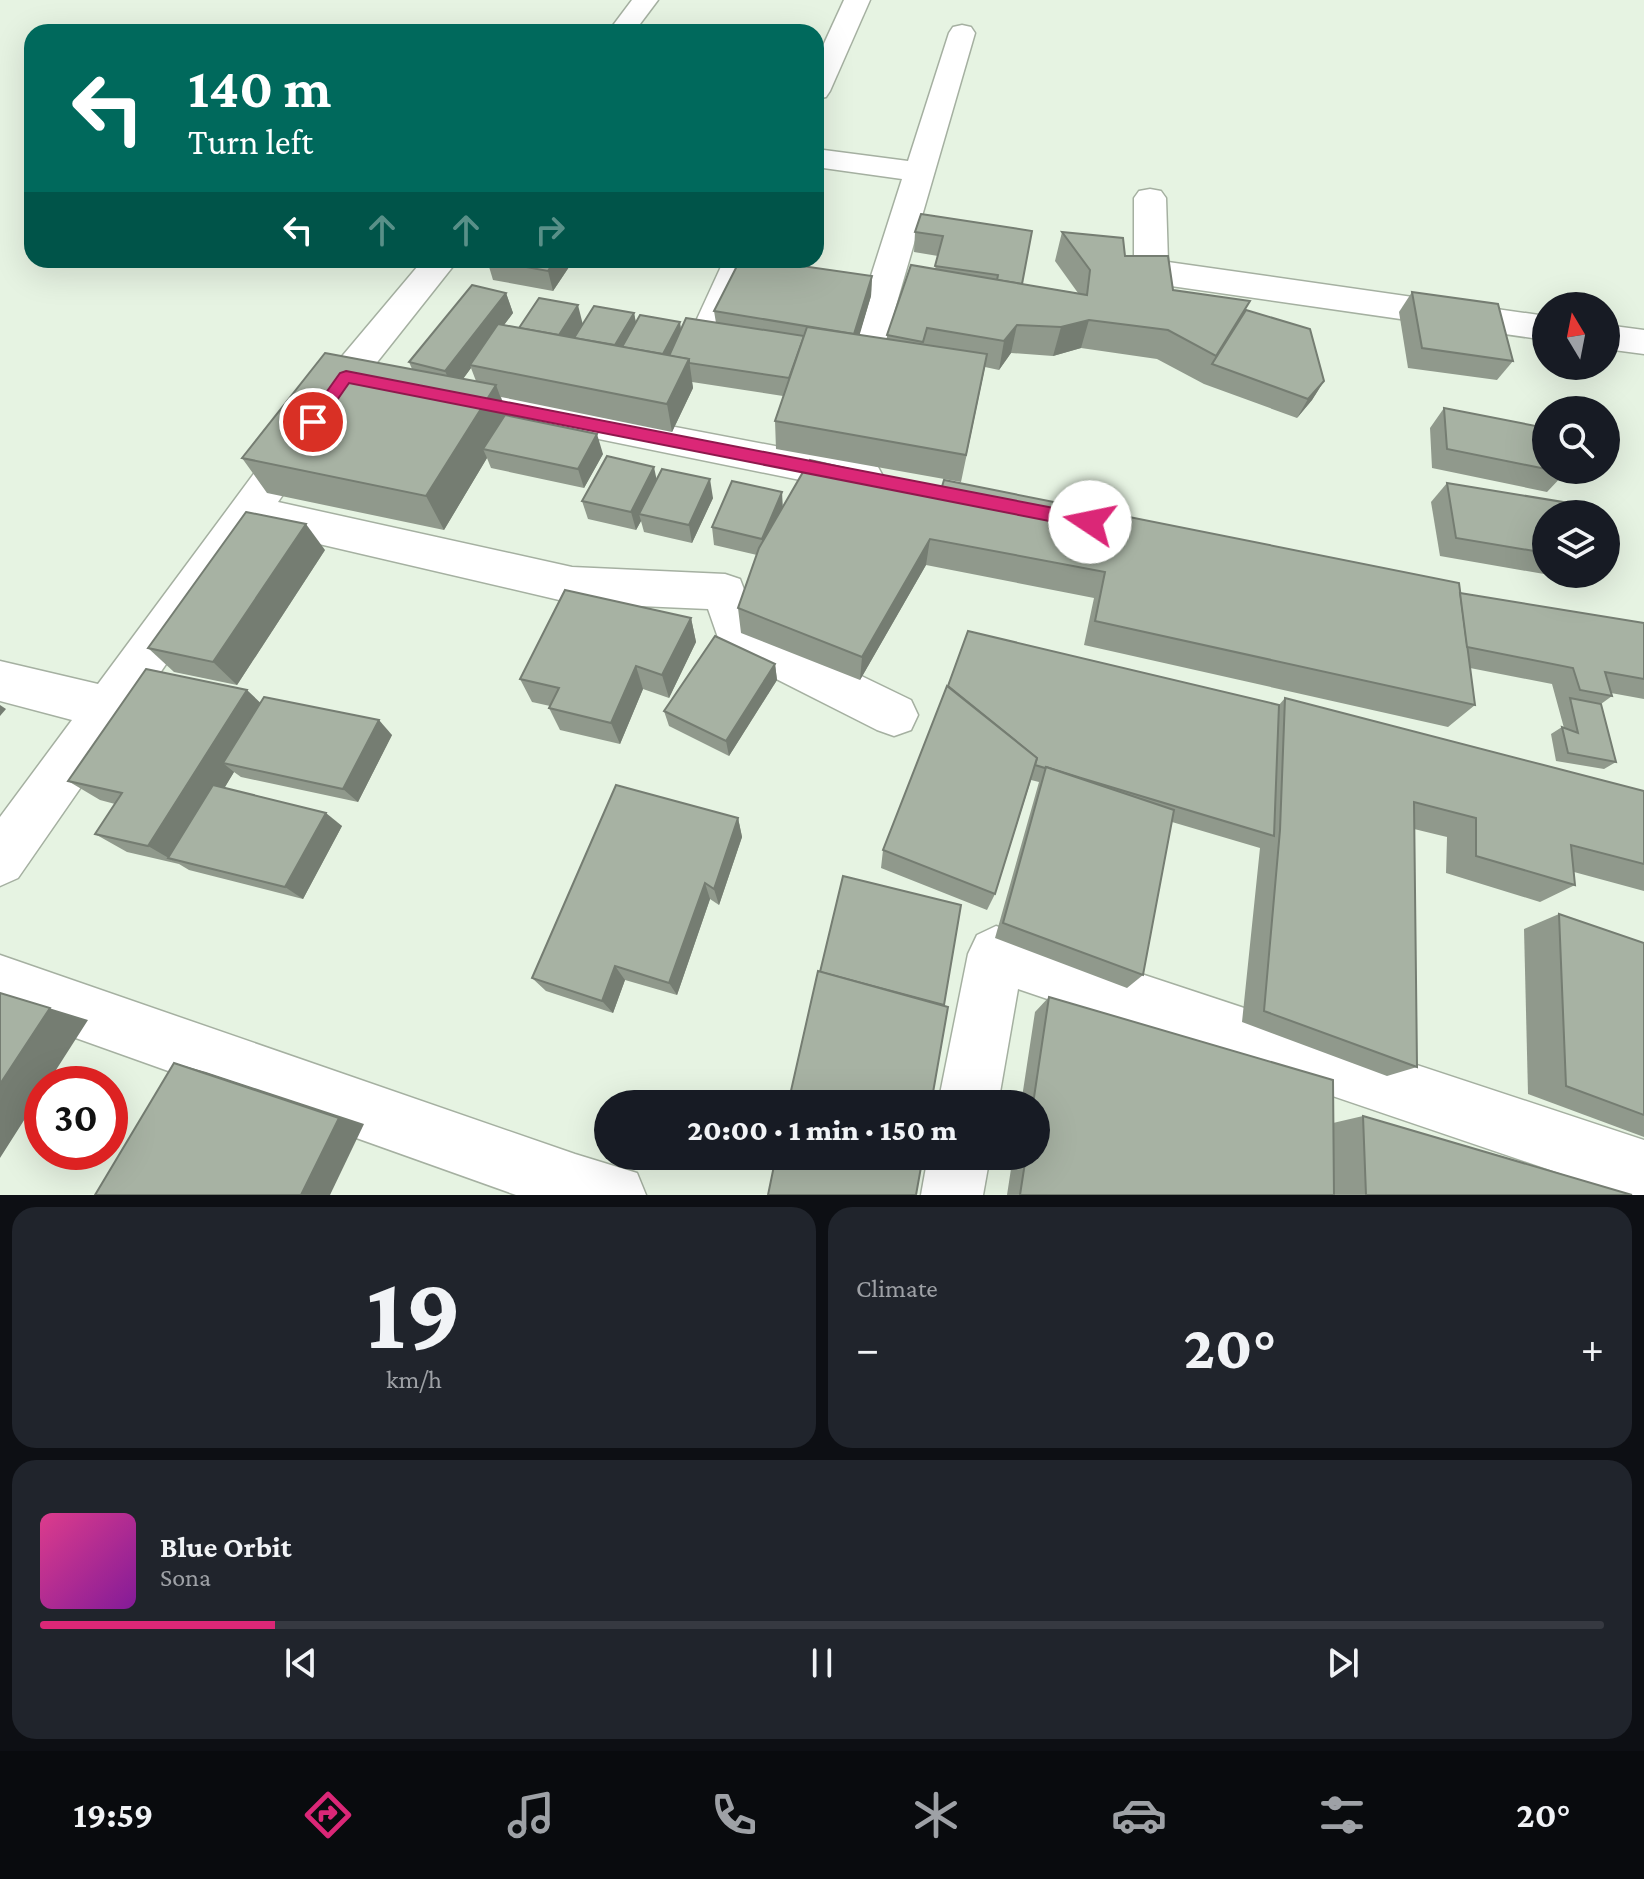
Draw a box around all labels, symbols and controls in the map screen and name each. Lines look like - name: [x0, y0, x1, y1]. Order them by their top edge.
- icon: left: [56, 56, 160, 160]
- text: 140 m: [188, 57, 331, 119]
- text: Turn left: [188, 122, 313, 162]
- icon: left: [276, 208, 320, 252]
- icon: ahead: [360, 208, 404, 252]
- icon: ahead: [444, 208, 488, 252]
- icon: right: [528, 208, 572, 252]
- north arrow: [1532, 292, 1620, 380]
- map controls: [1532, 292, 1620, 588]
- pin: [279, 388, 347, 456]
- button: search: [1532, 396, 1620, 484]
- icon: arrive: [291, 400, 335, 444]
- position arrow: [1048, 480, 1132, 564]
- button: layers: [1532, 500, 1620, 588]
- speed limit sign: 30: [24, 1066, 128, 1170]
- text: 20:00 · 1 min · 150 m: [687, 1113, 957, 1146]
- text: 19: [366, 1255, 462, 1370]
- text: Climate: [856, 1274, 938, 1303]
- text: 20°: [1183, 1314, 1277, 1381]
- text: −: [856, 1324, 879, 1372]
- text: +: [1581, 1324, 1604, 1372]
- text: km/h: [386, 1365, 442, 1394]
- text: Blue Orbit: [160, 1530, 291, 1563]
- text: Sona: [160, 1563, 211, 1592]
- icon: previous: [279, 1641, 323, 1685]
- icon: pause: [800, 1641, 844, 1685]
- icon: next: [1321, 1641, 1365, 1685]
- icon: directions: [300, 1787, 356, 1843]
- icon: music: [503, 1787, 559, 1843]
- icon: phone: [706, 1787, 762, 1843]
- icon: climate: [908, 1787, 964, 1843]
- icon: car: [1111, 1787, 1167, 1843]
- icon: filters: [1314, 1787, 1370, 1843]
- text: 19:59: [73, 1795, 153, 1835]
- text: 20°: [1516, 1795, 1571, 1835]

